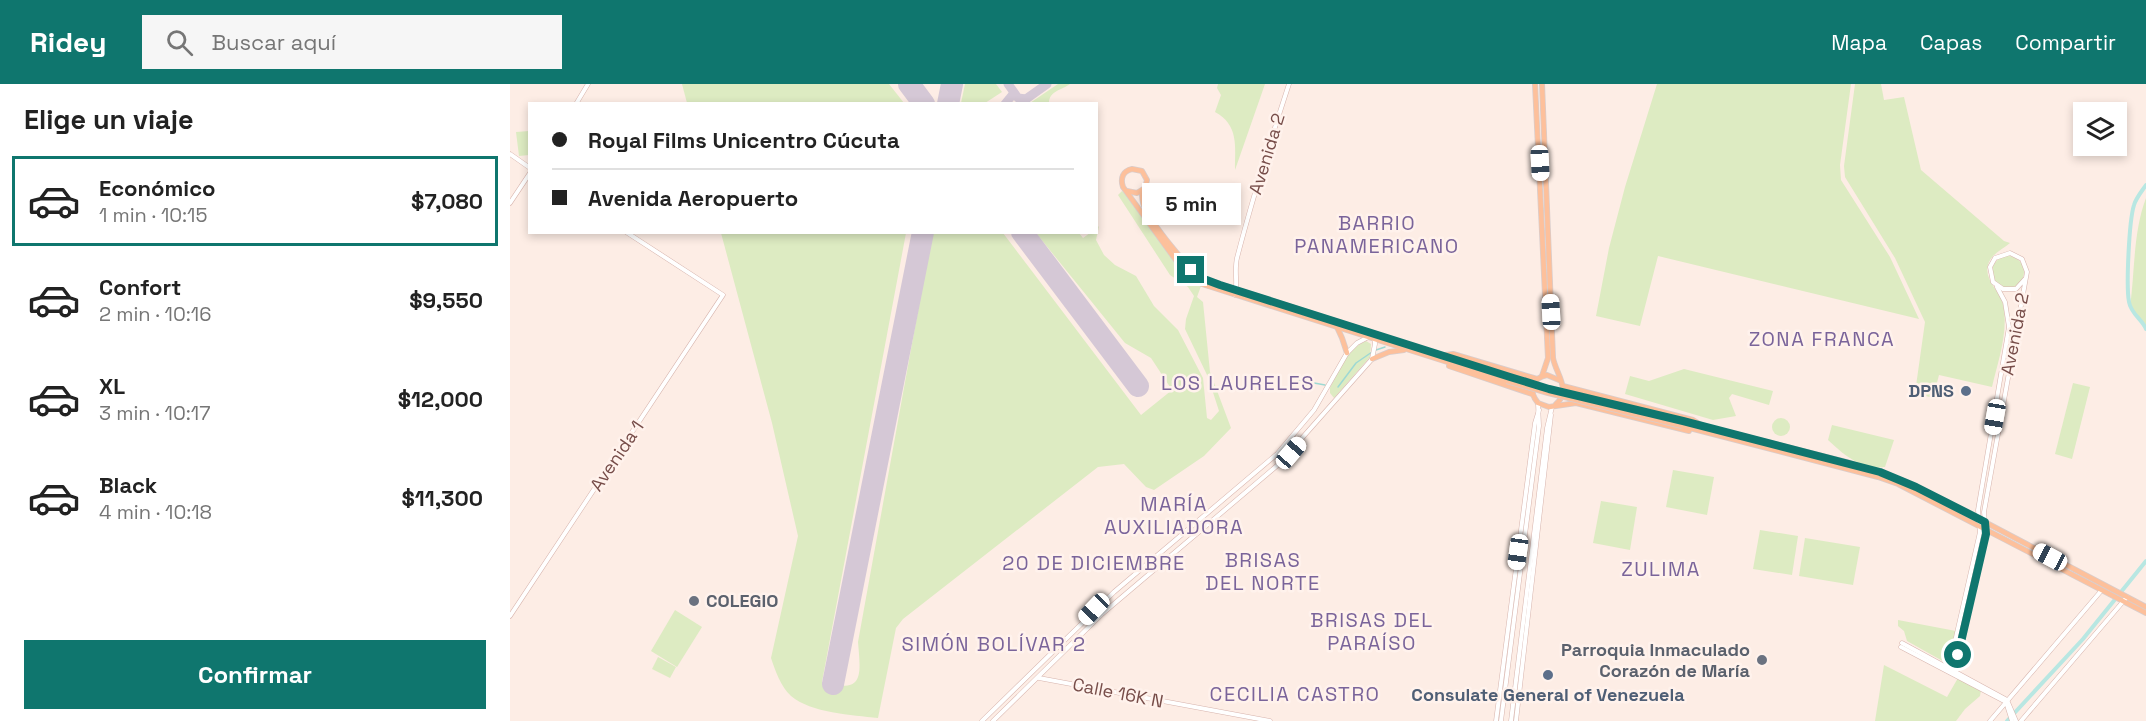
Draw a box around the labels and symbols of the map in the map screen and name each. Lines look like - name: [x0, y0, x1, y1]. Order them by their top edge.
- street label: Avenida 2: [1243, 110, 1290, 197]
- car: [1530, 145, 1550, 181]
- callout: 5 min: [1142, 183, 1240, 225]
- district label: BARRIO PANAMERICANO: [1294, 210, 1460, 259]
- route end: [1177, 256, 1204, 283]
- street label: Avenida 2: [1995, 291, 2034, 377]
- car: [1541, 294, 1561, 330]
- district label: ZONA FRANCA: [1749, 326, 1895, 352]
- district label: LOS LAURELES: [1161, 370, 1315, 396]
- place label: DPNS: [1908, 379, 1954, 402]
- marker: DPNS: [1959, 384, 1973, 398]
- car: [1983, 398, 2007, 436]
- street label: Avenida 1: [585, 416, 649, 496]
- car: [1272, 434, 1310, 472]
- district label: MARÍA AUXILIADORA: [1104, 491, 1244, 540]
- car: [1507, 533, 1529, 571]
- car: [2030, 541, 2070, 573]
- district label: BRISAS DEL NORTE: [1205, 547, 1321, 596]
- district label: 20 DE DICIEMBRE: [1002, 550, 1186, 576]
- district label: ZULIMA: [1621, 556, 1701, 582]
- place label: COLEGIO: [706, 589, 778, 612]
- car: [1075, 590, 1113, 628]
- marker: COLEGIO: [687, 594, 701, 608]
- district label: BRISAS DEL PARAÍSO: [1310, 607, 1434, 656]
- district label: SIMÓN BOLÍVAR 2: [902, 631, 1086, 657]
- place label: Parroquia Inmaculado Corazón de María: [1561, 638, 1751, 682]
- route start: [1944, 641, 1971, 668]
- marker: Parroquia Inmaculado Corazón de María: [1755, 653, 1769, 667]
- marker: Consulate General of Venezuela: [1541, 668, 1555, 682]
- street label: Calle 16K N: [1071, 672, 1165, 713]
- district label: CECILIA CASTRO: [1210, 681, 1380, 707]
- place label: Consulate General of Venezuela: [1411, 683, 1685, 706]

